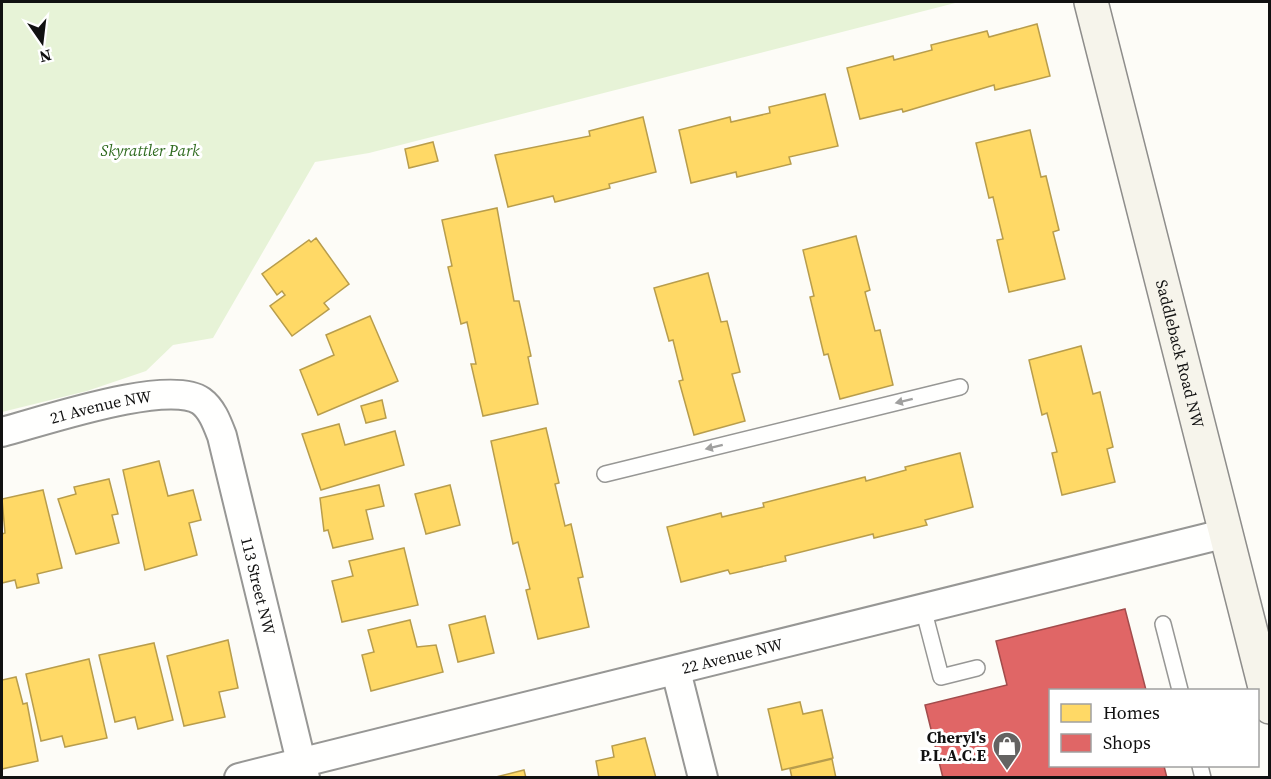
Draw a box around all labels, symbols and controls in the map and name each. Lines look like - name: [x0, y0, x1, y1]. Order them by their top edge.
- north arrow: [12, 12, 72, 72]
- text: N: [37, 44, 54, 69]
- park label: Skyrattler Park: [100, 139, 200, 161]
- street label: Saddleback Road NW: [1151, 277, 1210, 431]
- street label: 21 Avenue NW: [47, 385, 153, 429]
- one-way arrow: [894, 396, 913, 406]
- one-way arrow: [705, 443, 723, 453]
- street label: 113 Street NW: [236, 534, 281, 637]
- street label: 22 Avenue NW: [679, 632, 785, 679]
- legend: [1049, 689, 1259, 767]
- text: Homes: [1103, 700, 1160, 725]
- place label: Cheryl's P.L.A.C.E: [920, 726, 986, 766]
- shop icon: Cheryl's P.L.A.C.E: [991, 730, 1023, 772]
- text: Shops: [1103, 730, 1151, 755]

